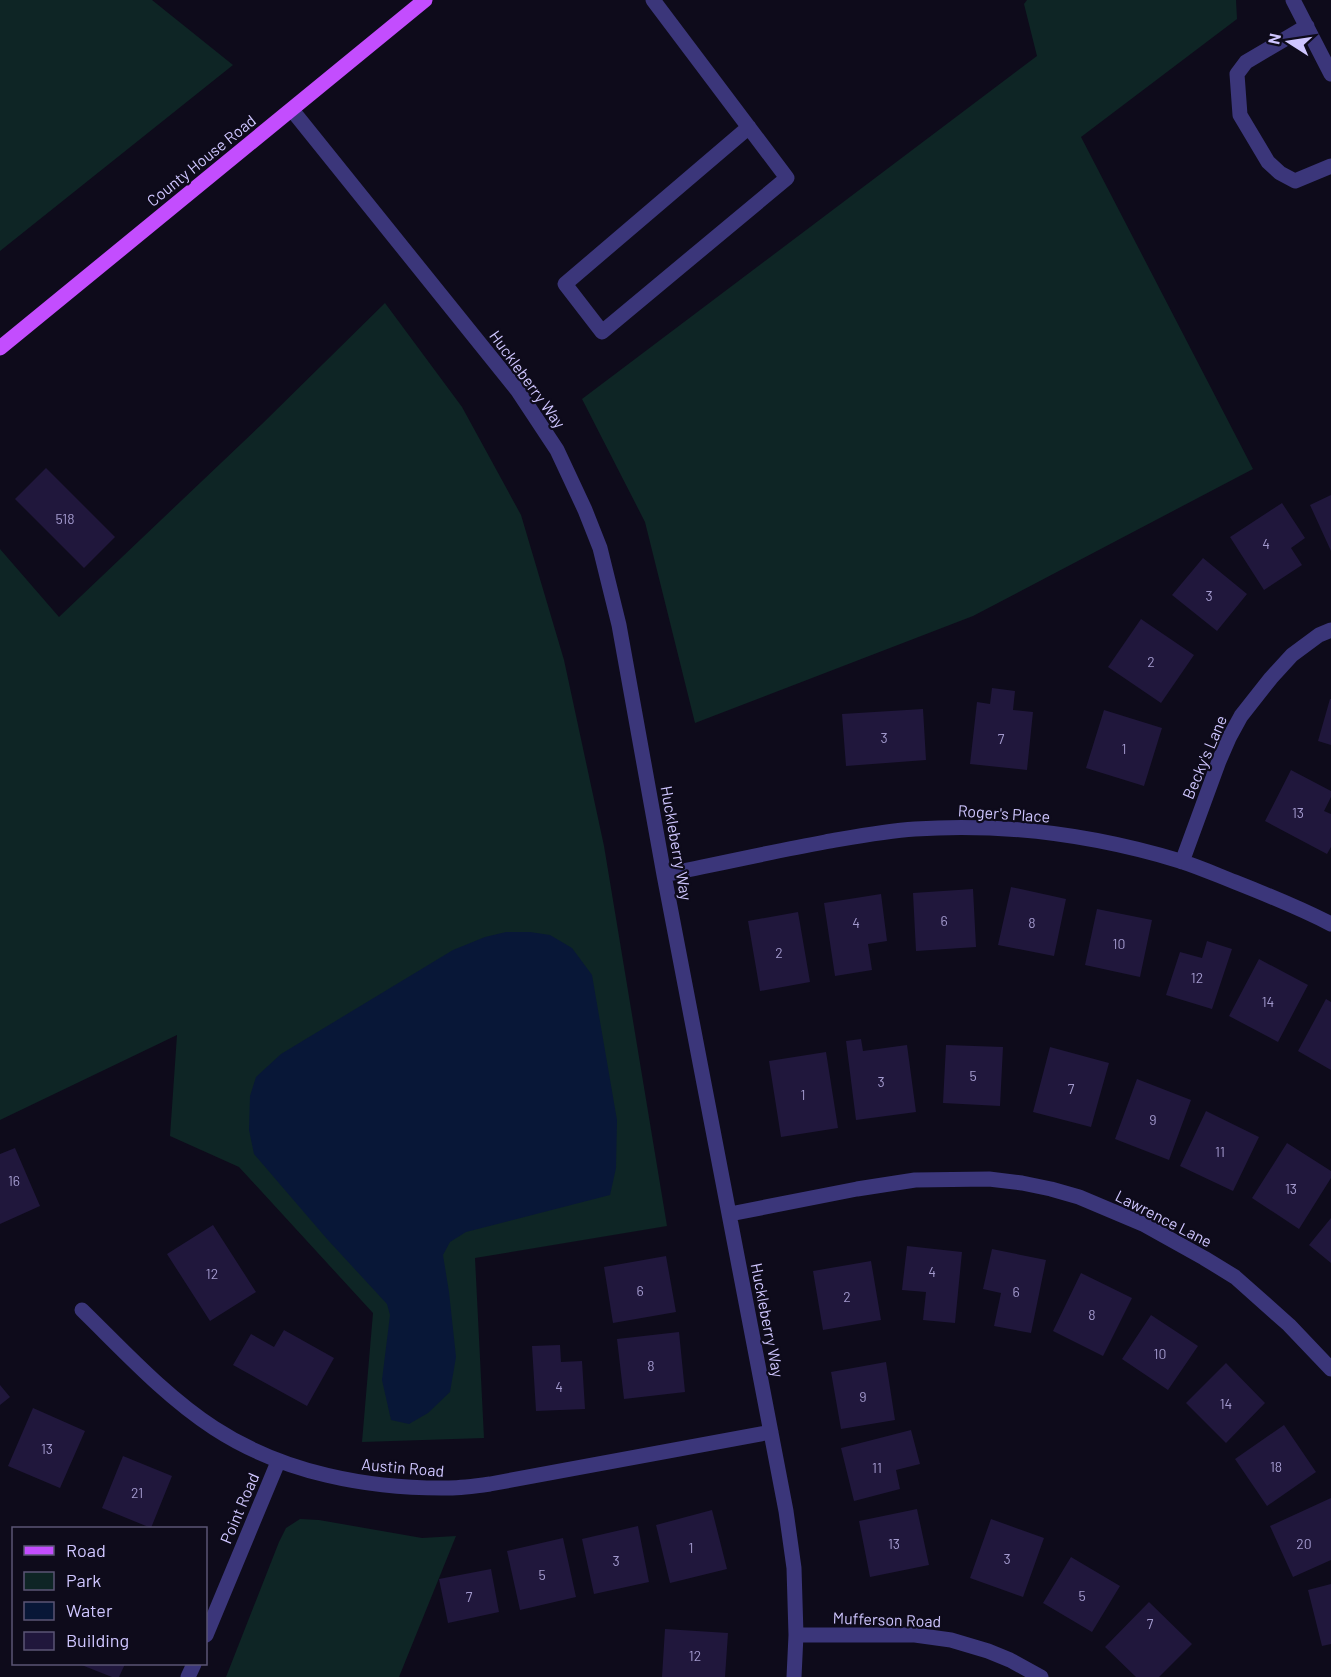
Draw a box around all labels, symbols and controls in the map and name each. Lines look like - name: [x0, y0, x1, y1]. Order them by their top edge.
- north arrow: [1259, 12, 1319, 72]
- text: N: [1263, 32, 1284, 46]
- street label: County House Road: [143, 110, 259, 210]
- street label: Huckleberry Way: [486, 326, 570, 432]
- house number: 518: [56, 510, 75, 527]
- house number: 4: [1262, 535, 1270, 552]
- house number: 3: [1205, 587, 1213, 604]
- house number: 2: [1147, 653, 1155, 670]
- street label: Becky's Lane: [1178, 712, 1230, 802]
- house number: 3: [880, 729, 888, 746]
- house number: 7: [998, 730, 1005, 747]
- house number: 1: [1122, 740, 1126, 757]
- street label: Huckleberry Way: [658, 784, 697, 902]
- street label: Roger's Place: [957, 800, 1051, 826]
- house number: 13: [1292, 804, 1304, 821]
- house number: 6: [940, 912, 948, 929]
- house number: 4: [852, 914, 860, 931]
- house number: 8: [1028, 914, 1036, 931]
- house number: 10: [1113, 935, 1125, 952]
- house number: 2: [775, 944, 783, 961]
- house number: 12: [1191, 969, 1203, 986]
- house number: 14: [1262, 993, 1274, 1010]
- house number: 5: [969, 1067, 977, 1084]
- house number: 3: [877, 1073, 885, 1090]
- house number: 7: [1068, 1080, 1075, 1097]
- house number: 1: [801, 1086, 805, 1103]
- house number: 9: [1149, 1111, 1157, 1128]
- house number: 11: [1215, 1143, 1225, 1160]
- house number: 16: [8, 1172, 20, 1189]
- house number: 13: [1285, 1180, 1297, 1197]
- street label: Lawrence Lane: [1113, 1186, 1215, 1250]
- street label: Huckleberry Way: [748, 1261, 789, 1379]
- house number: 4: [928, 1263, 936, 1280]
- house number: 12: [206, 1265, 218, 1282]
- house number: 6: [636, 1282, 644, 1299]
- house number: 6: [1012, 1283, 1020, 1300]
- house number: 2: [843, 1288, 851, 1305]
- house number: 8: [1088, 1306, 1096, 1323]
- house number: 10: [1154, 1345, 1166, 1362]
- house number: 8: [647, 1357, 655, 1374]
- house number: 4: [555, 1378, 563, 1395]
- house number: 9: [859, 1388, 867, 1405]
- house number: 14: [1220, 1395, 1232, 1412]
- house number: 13: [41, 1440, 53, 1457]
- street label: Austin Road: [361, 1454, 445, 1480]
- house number: 18: [1270, 1458, 1282, 1475]
- house number: 11: [872, 1459, 882, 1476]
- street label: Point Road: [216, 1470, 262, 1546]
- house number: 21: [131, 1484, 143, 1501]
- legend: [12, 1527, 207, 1665]
- house number: 13: [888, 1535, 900, 1552]
- house number: 20: [1296, 1535, 1312, 1552]
- text: Road: [66, 1539, 106, 1561]
- house number: 1: [689, 1539, 693, 1556]
- house number: 3: [1003, 1550, 1011, 1567]
- house number: 3: [612, 1552, 620, 1569]
- house number: 5: [538, 1566, 546, 1583]
- text: Park: [66, 1569, 101, 1591]
- house number: 5: [1078, 1587, 1086, 1604]
- house number: 7: [466, 1588, 473, 1605]
- text: Water: [66, 1599, 113, 1621]
- street label: Mufferson Road: [832, 1608, 942, 1630]
- house number: 7: [1147, 1615, 1154, 1632]
- text: Building: [66, 1629, 129, 1651]
- house number: 12: [689, 1647, 701, 1664]

